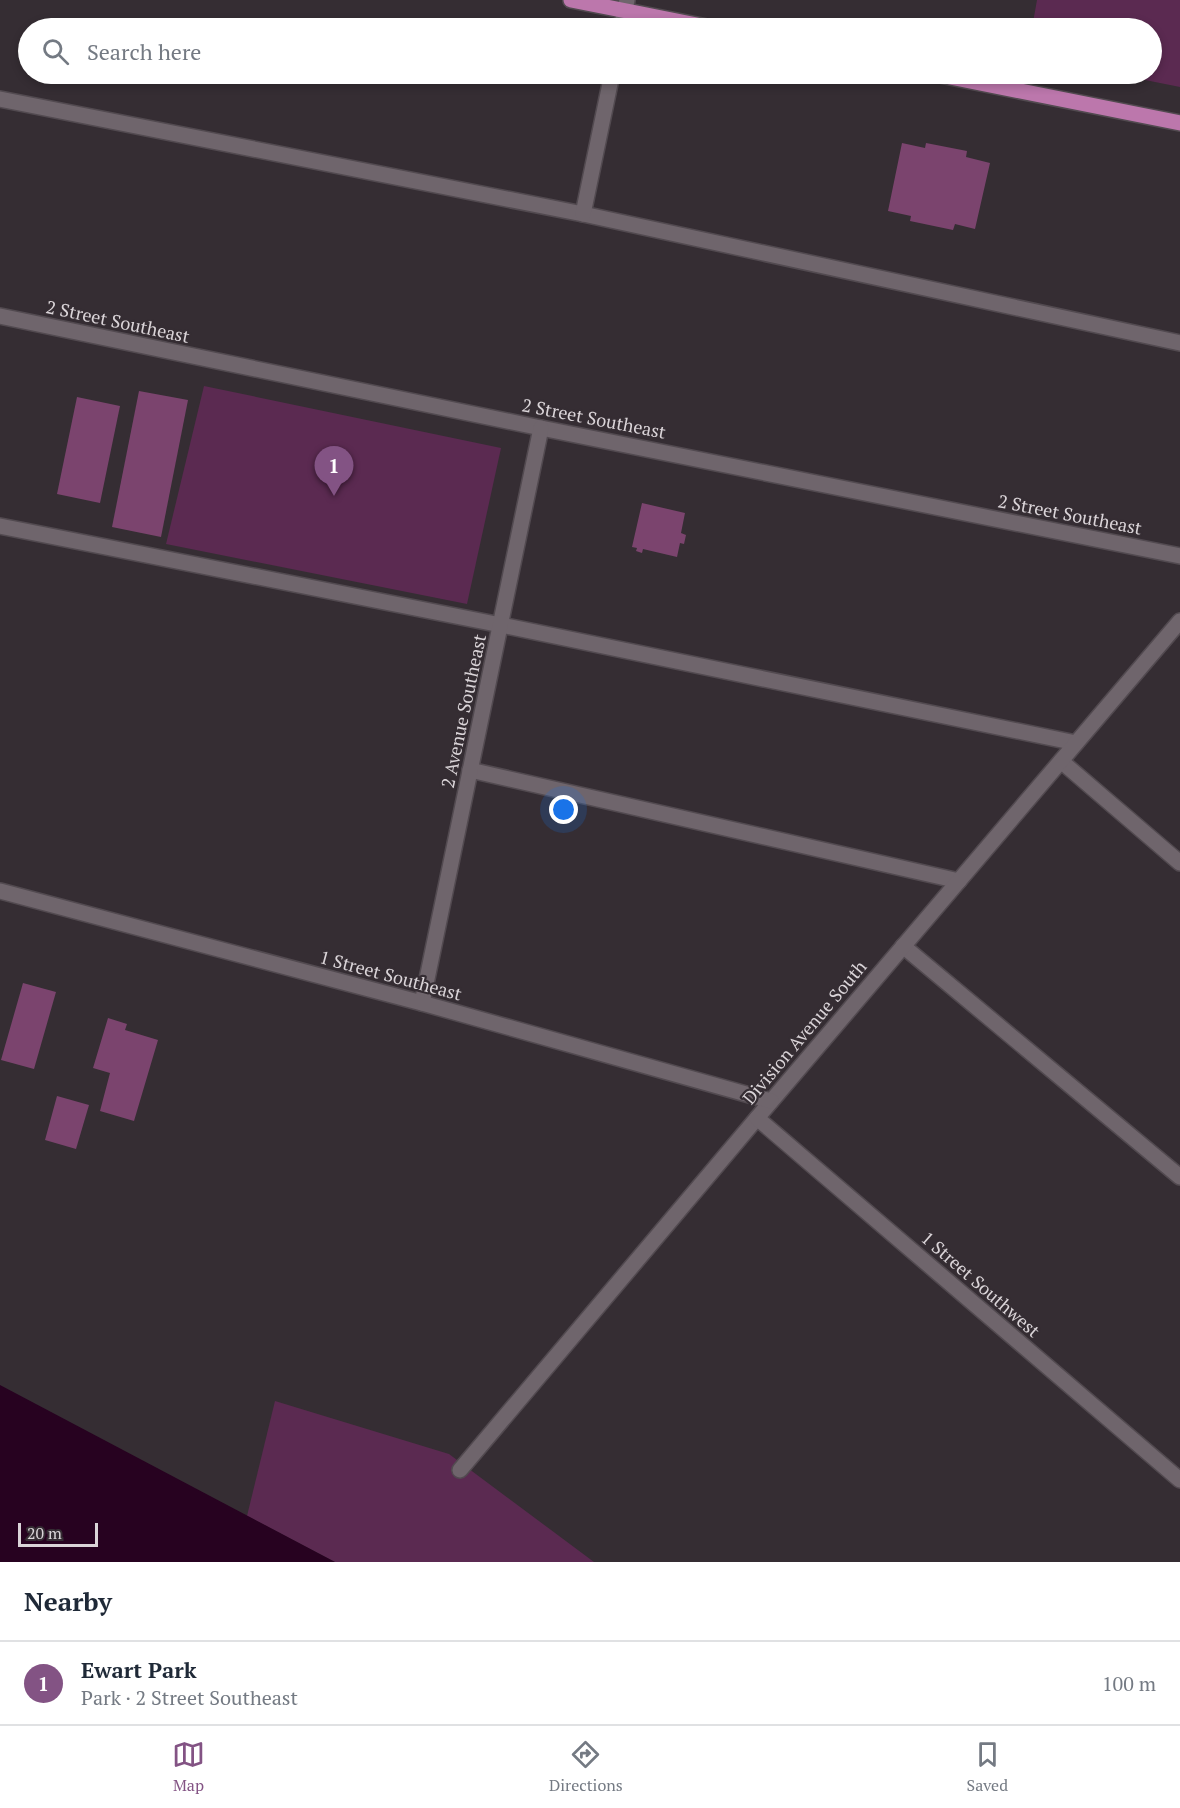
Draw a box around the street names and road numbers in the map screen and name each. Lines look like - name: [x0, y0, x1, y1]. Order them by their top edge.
- street label: 2 Street Southeast: [44, 294, 192, 348]
- street label: 2 Street Southeast: [520, 392, 668, 444]
- street label: 2 Street Southeast: [996, 488, 1144, 540]
- street label: 2 Avenue Southeast: [435, 632, 491, 790]
- street label: 1 Street Southeast: [317, 944, 465, 1006]
- street label: Division Avenue South: [737, 955, 872, 1109]
- street label: 1 Street Southwest: [917, 1226, 1046, 1342]

